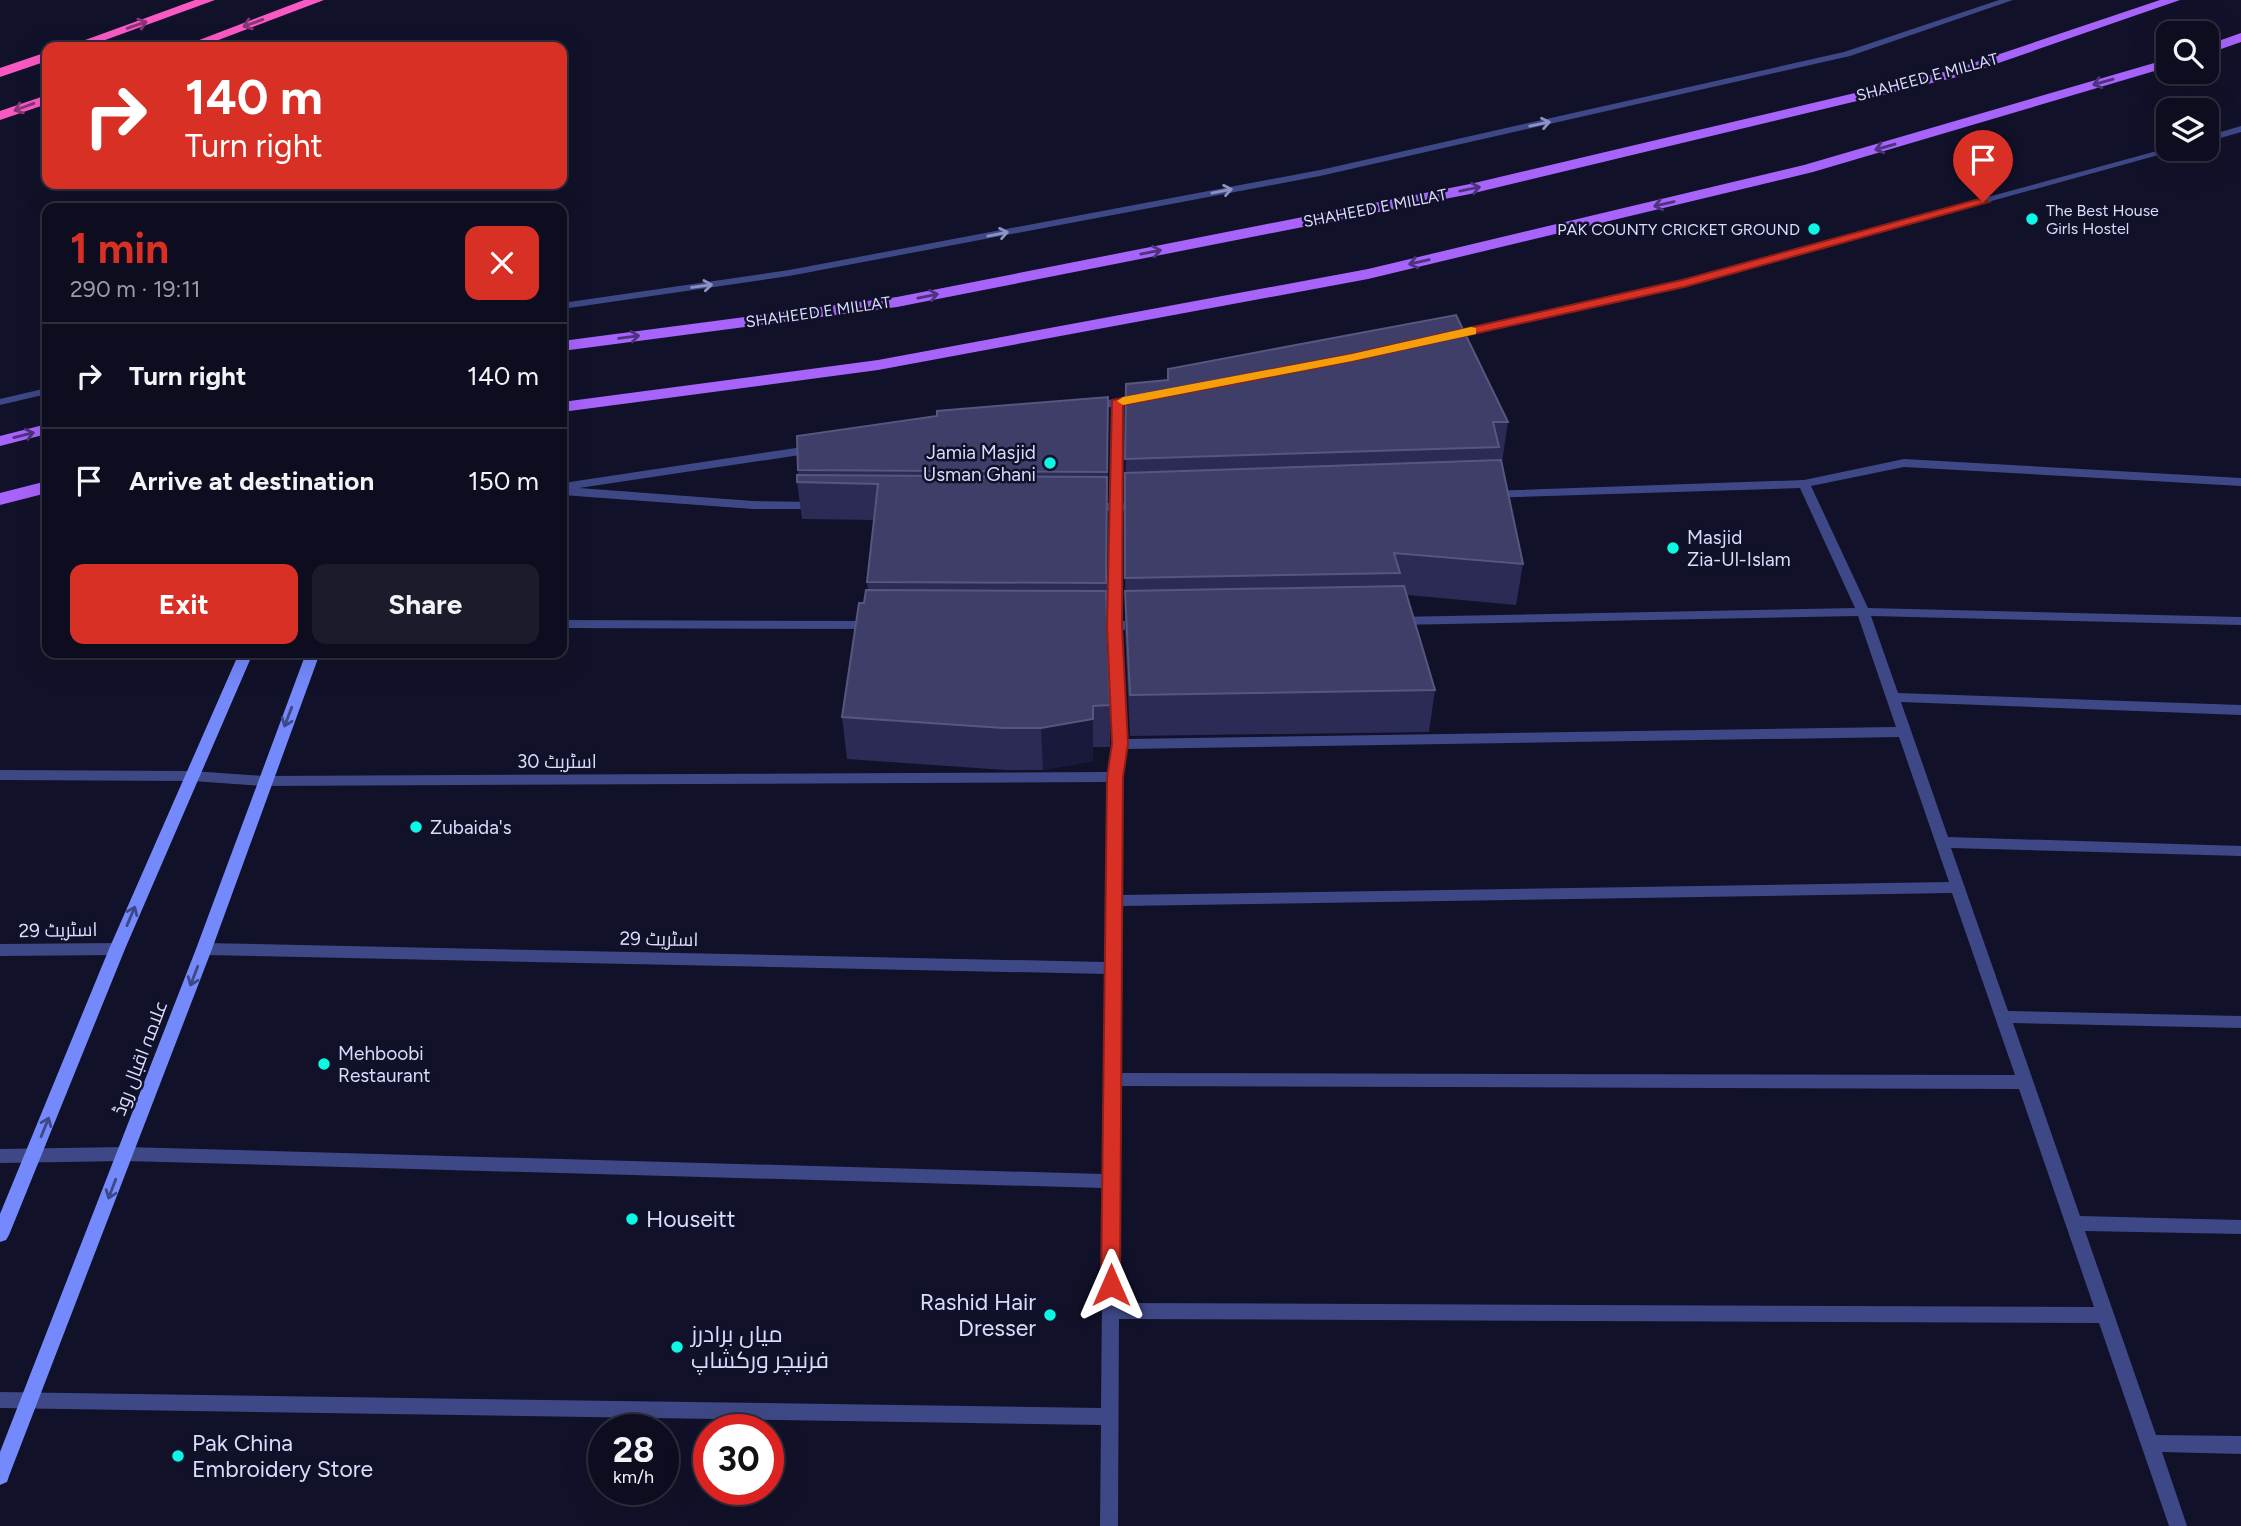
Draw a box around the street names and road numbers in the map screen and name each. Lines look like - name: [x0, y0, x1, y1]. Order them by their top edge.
- street label: SHAHEED E MILLAT: [1854, 49, 2000, 105]
- street label: SHAHEED E MILLAT: [1302, 185, 1449, 231]
- street label: SHAHEED E MILLAT: [744, 292, 892, 332]
- street label: اسٹریٹ 30: [517, 750, 597, 773]
- street label: اسٹریٹ 29: [18, 918, 98, 942]
- street label: اسٹریٹ 29: [619, 927, 699, 951]
- street label: علامہ اقبال روڈ: [107, 997, 173, 1119]

